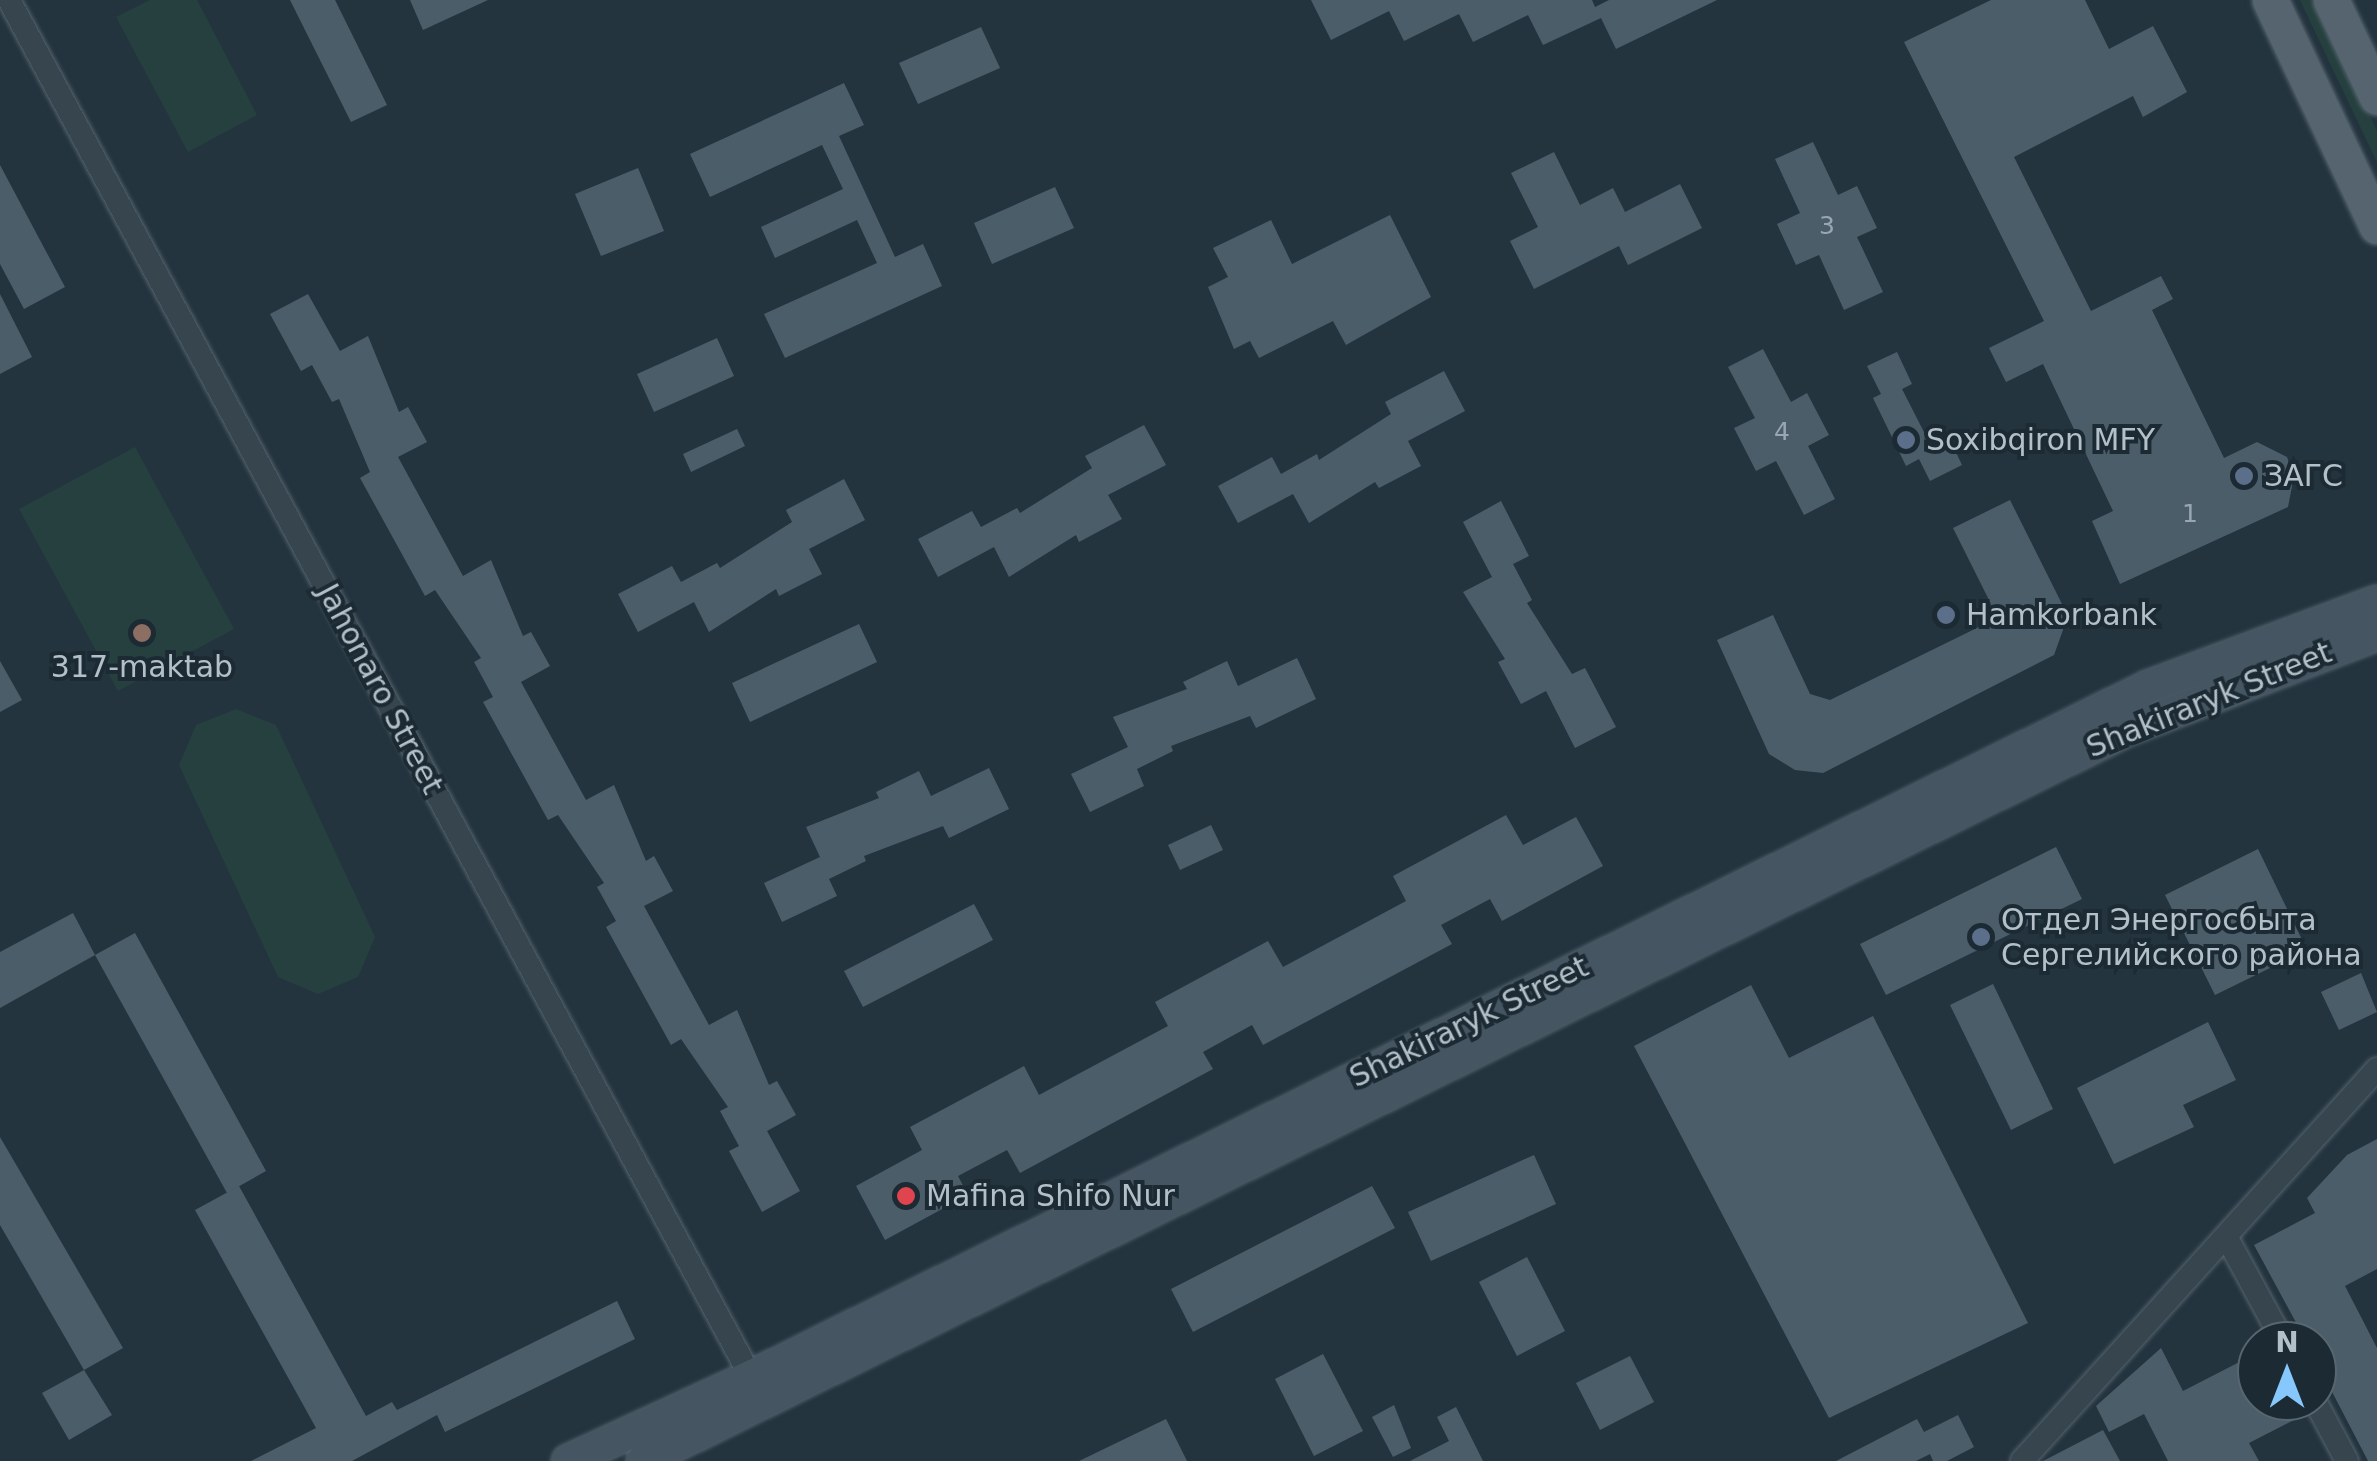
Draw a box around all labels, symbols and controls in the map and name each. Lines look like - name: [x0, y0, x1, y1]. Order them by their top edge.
- house number: 3: [1819, 211, 1835, 241]
- house number: 4: [1774, 417, 1790, 447]
- place label: Soxibqiron MFY: [1926, 422, 2155, 458]
- marker: Soxibqiron MFY: [1895, 429, 1917, 451]
- place label: ЗАГС: [2264, 458, 2343, 494]
- marker: ЗАГС: [2233, 465, 2255, 487]
- house number: 1: [2182, 499, 2198, 529]
- street label: Jahonaro Street: [309, 578, 451, 800]
- place label: Hamkorbank: [1966, 597, 2157, 633]
- marker: Hamkorbank: [1935, 604, 1957, 626]
- marker: 317-maktab: [131, 622, 153, 644]
- street label: Shakiraryk Street: [2081, 634, 2337, 766]
- place label: 317-maktab: [51, 649, 233, 685]
- place label: Отдел Энергосбыта Сергелийского района: [2001, 902, 2362, 972]
- marker: Отдел Энергосбыта Сергелийского района: [1970, 926, 1992, 948]
- street label: Shakiraryk Street: [1344, 949, 1594, 1095]
- place label: Mafina Shifo Nur: [926, 1178, 1175, 1214]
- marker: Mafina Shifo Nur: [895, 1185, 917, 1207]
- north arrow: [2237, 1321, 2337, 1421]
- text: N: [2275, 1326, 2299, 1359]

